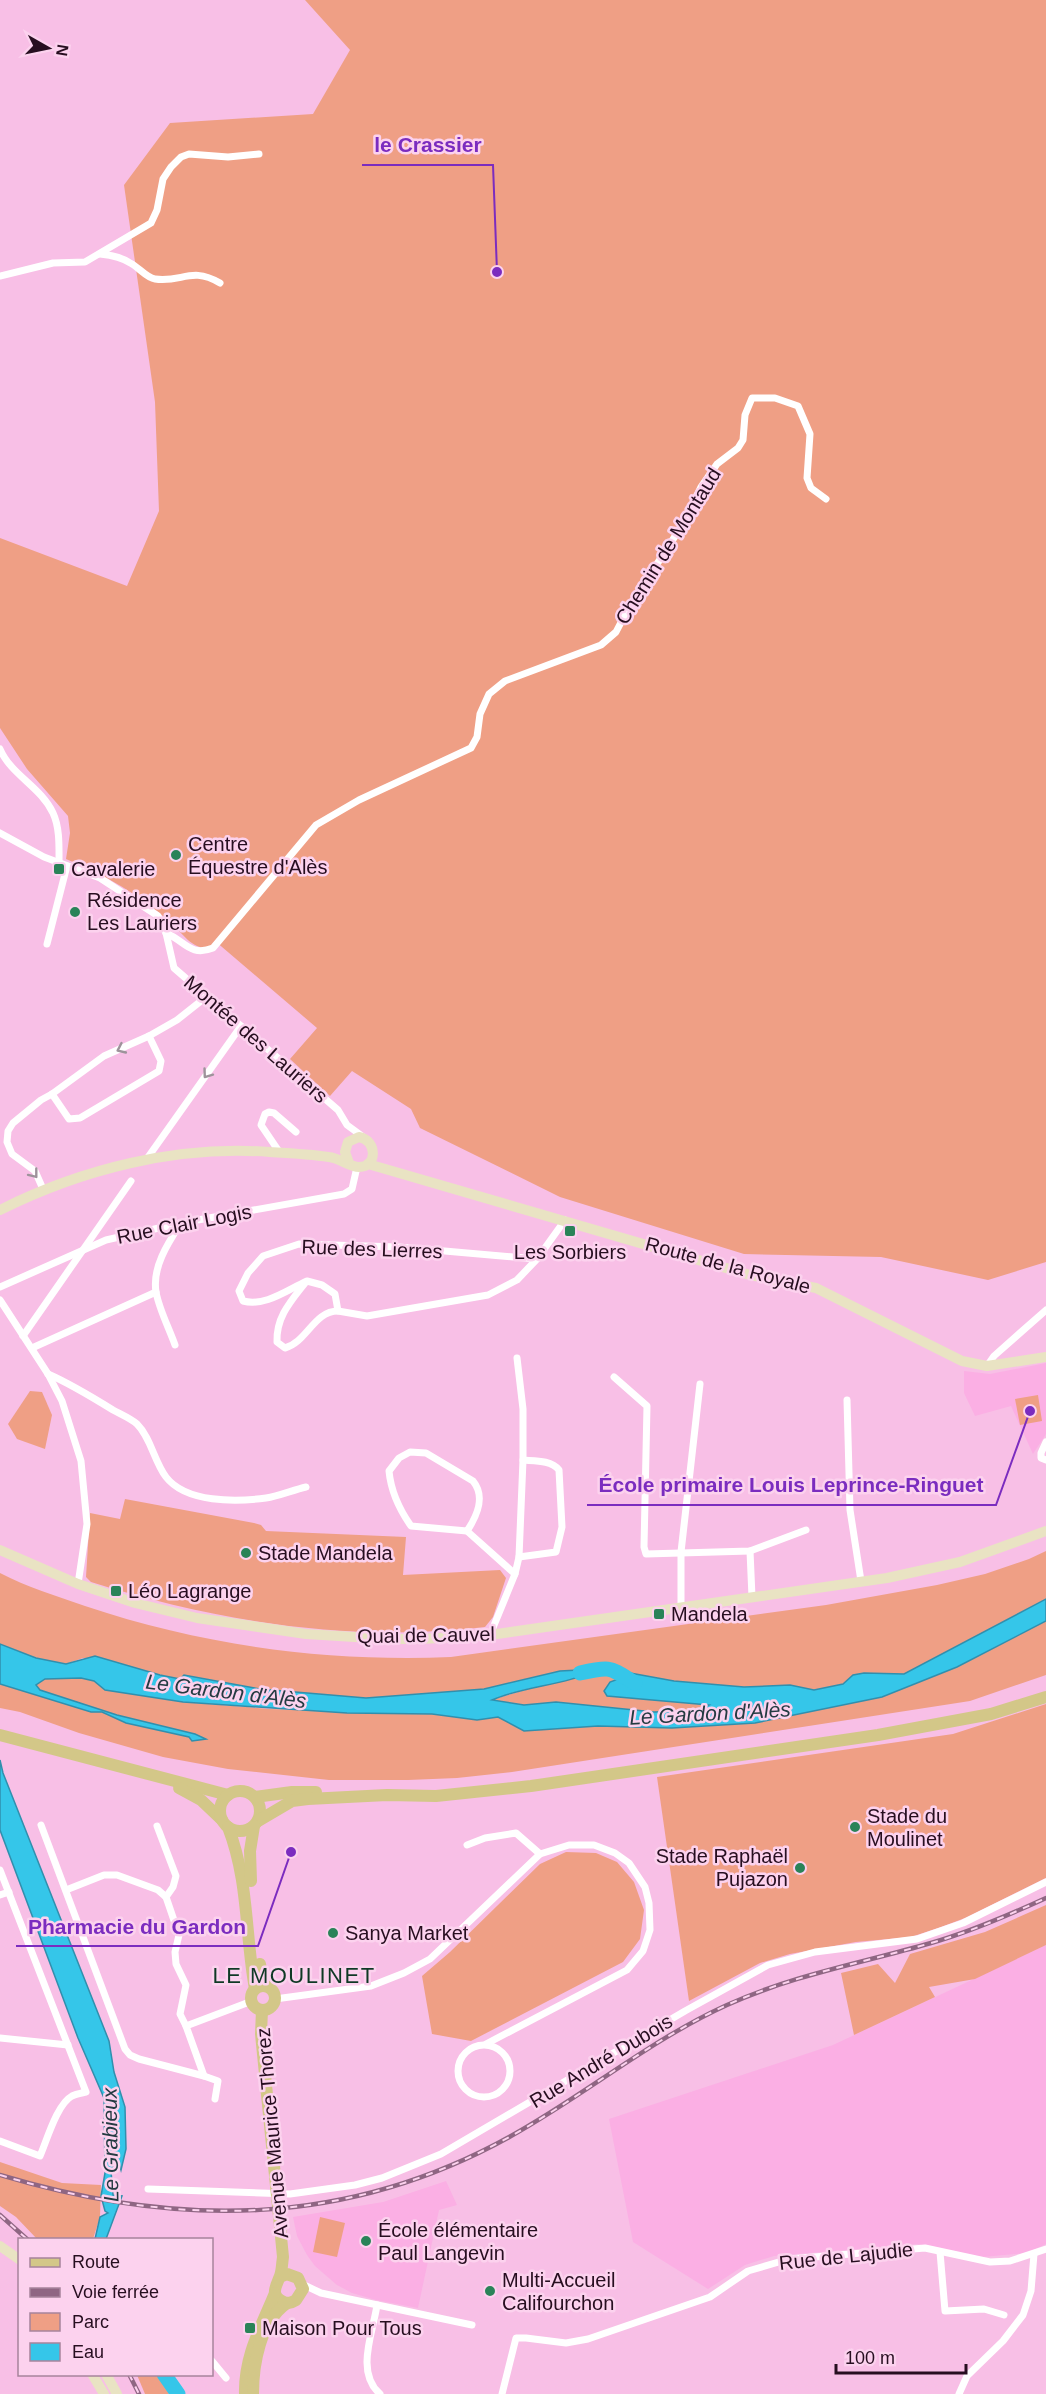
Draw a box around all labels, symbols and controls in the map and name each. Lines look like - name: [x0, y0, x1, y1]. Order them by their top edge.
- north arrow: [18, 18, 78, 78]
- text: N: [53, 43, 72, 57]
- callout: le Crassier: [362, 126, 493, 165]
- text: le Crassier: [374, 133, 482, 156]
- street label: Chemin de Montaud: [611, 464, 725, 628]
- place label: Centre Équestre d'Alès: [188, 833, 327, 878]
- marker: Centre Équestre d'Alès: [169, 848, 183, 862]
- place label: Cavalerie: [71, 858, 155, 880]
- marker: Cavalerie: [52, 862, 66, 876]
- place label: Résidence Les Lauriers: [87, 889, 197, 934]
- marker: Résidence Les Lauriers: [68, 905, 82, 919]
- street label: Montée des Lauriers: [180, 971, 332, 1107]
- one-way arrow: [116, 1041, 127, 1053]
- one-way arrow: [203, 1067, 214, 1078]
- one-way arrow: [26, 1167, 37, 1178]
- street label: Rue Clair Logis: [115, 1200, 253, 1248]
- marker: Les Sorbiers: [563, 1224, 577, 1238]
- street label: Route de la Royale: [643, 1232, 813, 1298]
- street label: Rue des Lierres: [301, 1236, 443, 1262]
- place label: Les Sorbiers: [514, 1241, 626, 1263]
- callout: École primaire Louis Leprince-Ringuet: [587, 1466, 996, 1505]
- text: École primaire Louis Leprince-Ringuet: [598, 1473, 984, 1496]
- place label: Stade Mandela: [258, 1542, 393, 1564]
- marker: Stade Mandela: [239, 1546, 253, 1560]
- place label: Léo Lagrange: [128, 1580, 251, 1602]
- marker: Léo Lagrange: [109, 1584, 123, 1598]
- place label: Mandela: [671, 1603, 749, 1625]
- marker: Mandela: [652, 1607, 666, 1621]
- street label: Quai de Cauvel: [357, 1623, 495, 1647]
- water label: Le Gardon d'Alès: [144, 1670, 308, 1712]
- water label: Le Gardon d'Alès: [629, 1697, 792, 1729]
- place label: Stade du Moulinet: [867, 1805, 947, 1850]
- marker: Stade du Moulinet: [848, 1820, 862, 1834]
- place label: Stade Raphaël Pujazon: [656, 1845, 788, 1890]
- marker: Stade Raphaël Pujazon: [793, 1861, 807, 1875]
- callout: Pharmacie du Gardon: [16, 1907, 258, 1946]
- text: Pharmacie du Gardon: [28, 1915, 246, 1938]
- place label: Sanya Market: [345, 1922, 469, 1944]
- marker: Sanya Market: [326, 1926, 340, 1940]
- district label: LE MOULINET: [212, 1963, 376, 1988]
- street label: Rue André Dubois: [526, 2010, 676, 2112]
- street label: Avenue Maurice Thorez: [252, 2027, 292, 2239]
- water label: Le Grabieux: [97, 2086, 122, 2202]
- place label: École élémentaire Paul Langevin: [378, 2219, 538, 2264]
- marker: École élémentaire Paul Langevin: [359, 2234, 373, 2248]
- legend: [18, 2238, 213, 2376]
- street label: Rue de Lajudie: [778, 2238, 914, 2274]
- text: Route: [72, 2252, 120, 2272]
- place label: Multi-Accueil Califourchon: [502, 2269, 615, 2314]
- text: Voie ferrée: [72, 2282, 159, 2302]
- marker: Multi-Accueil Califourchon: [483, 2284, 497, 2298]
- text: Parc: [72, 2312, 109, 2332]
- place label: Maison Pour Tous: [262, 2317, 422, 2339]
- marker: Maison Pour Tous: [243, 2321, 257, 2335]
- scale bar: [836, 2337, 966, 2375]
- text: Eau: [72, 2342, 104, 2362]
- text: 100 m: [845, 2348, 895, 2368]

